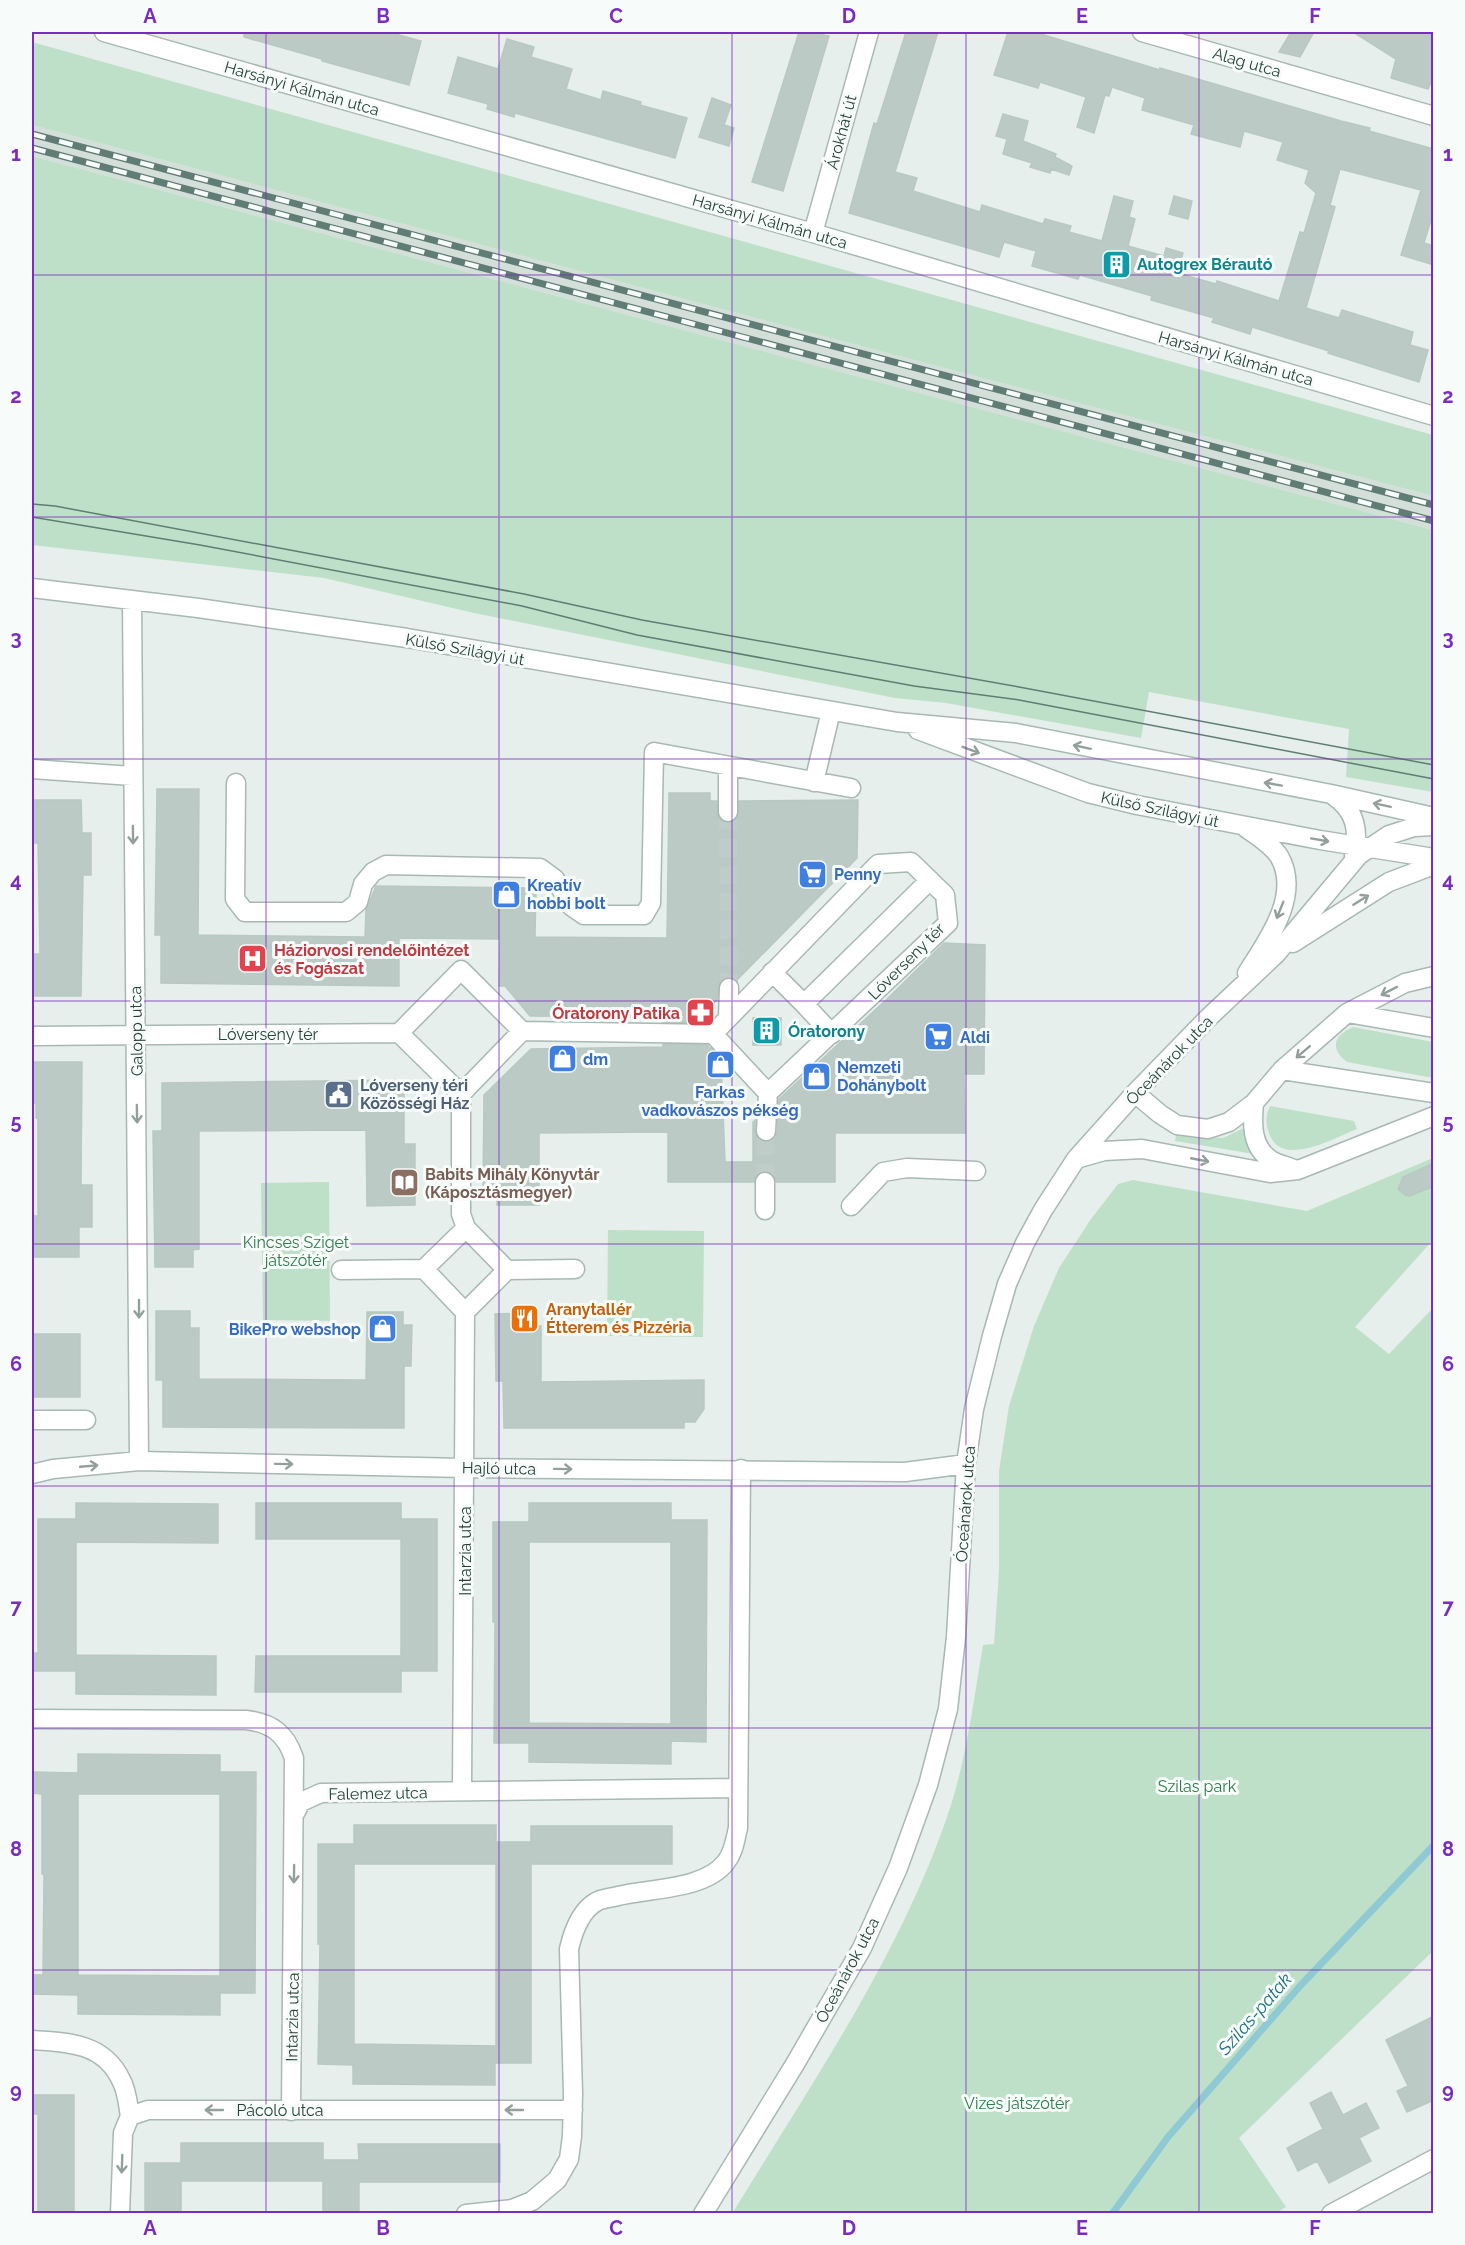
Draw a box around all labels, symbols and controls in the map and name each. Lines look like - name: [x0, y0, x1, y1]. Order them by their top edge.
- text: A: [143, 4, 157, 28]
- text: B: [376, 4, 390, 28]
- text: C: [609, 4, 623, 28]
- text: D: [842, 4, 856, 28]
- text: E: [1076, 4, 1088, 28]
- text: F: [1309, 4, 1321, 28]
- street label: Alag utca: [1211, 44, 1283, 81]
- street label: Harsányi Kálmán utca: [222, 57, 382, 120]
- street label: Árokhát út: [821, 92, 861, 172]
- text: 1: [11, 142, 21, 166]
- text: 1: [1443, 142, 1453, 166]
- street label: Harsányi Kálmán utca: [690, 190, 850, 253]
- building icon: Autogrex Bérautó: [1100, 248, 1132, 280]
- place label: Autogrex Bérautó: [1137, 255, 1273, 274]
- street label: Harsányi Kálmán utca: [1156, 327, 1316, 390]
- text: 2: [10, 384, 22, 408]
- text: 2: [1442, 384, 1454, 408]
- text: 3: [10, 626, 22, 650]
- text: 3: [1442, 626, 1454, 650]
- street label: Külső Szilágyi út: [404, 630, 526, 669]
- one-way arrow: [1072, 741, 1092, 752]
- one-way arrow: [962, 746, 980, 757]
- one-way arrow: [1264, 778, 1283, 789]
- street label: Külső Szilágyi út: [1099, 788, 1221, 831]
- one-way arrow: [1373, 799, 1392, 810]
- one-way arrow: [127, 824, 139, 844]
- one-way arrow: [1309, 834, 1329, 845]
- supermarket icon: Penny: [797, 858, 829, 890]
- place label: Penny: [834, 865, 882, 884]
- text: 4: [10, 868, 22, 892]
- text: 4: [1442, 868, 1454, 892]
- place label: Kreatív hobbi bolt: [527, 876, 606, 913]
- shop icon: Kreatív hobbi bolt: [490, 878, 522, 910]
- one-way arrow: [1352, 893, 1369, 905]
- one-way arrow: [1274, 900, 1285, 919]
- street label: Lóverseny tér: [864, 919, 949, 1004]
- place label: Háziorvosi rendelőintézet és Fogászat: [274, 941, 470, 978]
- hospital icon: Háziorvosi rendelőintézet és Fogászat: [237, 943, 269, 975]
- street label: Galopp utca: [126, 986, 147, 1076]
- one-way arrow: [1381, 986, 1399, 997]
- pharmacy icon: Óratorony Patika: [685, 997, 717, 1029]
- place label: Óratorony Patika: [552, 1003, 680, 1023]
- street label: Óceánárok utca: [1121, 1011, 1217, 1109]
- building icon: Óratorony: [751, 1015, 783, 1047]
- place label: Óratorony: [788, 1021, 865, 1041]
- supermarket icon: Aldi: [923, 1021, 955, 1053]
- street label: Lóverseny tér: [218, 1025, 319, 1044]
- place label: Aldi: [960, 1028, 990, 1047]
- shop icon: dm: [546, 1043, 578, 1075]
- one-way arrow: [1296, 1045, 1311, 1059]
- shop icon: Farkas vadkovászos pékség: [704, 1048, 736, 1080]
- place label: dm: [583, 1050, 608, 1069]
- place label: Nemzeti Dohánybolt: [837, 1058, 926, 1095]
- shop icon: Nemzeti Dohánybolt: [800, 1060, 832, 1092]
- place label: Lóverseny téri Közösségi Ház: [360, 1076, 470, 1113]
- public building icon: Lóverseny téri Közösségi Ház: [323, 1078, 355, 1110]
- place label: Farkas vadkovászos pékség: [641, 1083, 799, 1120]
- one-way arrow: [131, 1103, 142, 1123]
- text: 5: [10, 1110, 22, 1134]
- text: 5: [1442, 1110, 1454, 1134]
- one-way arrow: [1189, 1155, 1209, 1166]
- place label: Babits Mihály Könyvtár (Káposztásmegyer): [425, 1165, 599, 1202]
- library icon: Babits Mihály Könyvtár (Káposztásmegyer): [388, 1167, 420, 1199]
- park label: Kincses Sziget játszótér: [243, 1233, 350, 1270]
- one-way arrow: [133, 1298, 145, 1318]
- place label: Aranytallér Étterem és Pizzéria: [546, 1300, 692, 1337]
- restaurant icon: Aranytallér Étterem és Pizzéria: [509, 1302, 541, 1334]
- shop icon: BikePro webshop: [366, 1313, 398, 1345]
- place label: BikePro webshop: [229, 1320, 361, 1339]
- text: 6: [10, 1352, 22, 1376]
- text: 6: [1442, 1352, 1454, 1376]
- street label: Óceánárok utca: [951, 1445, 979, 1563]
- one-way arrow: [273, 1458, 293, 1470]
- street label: Hajló utca: [462, 1458, 536, 1479]
- one-way arrow: [79, 1460, 99, 1471]
- one-way arrow: [552, 1463, 572, 1475]
- street label: Intarzia utca: [456, 1506, 475, 1596]
- text: 7: [10, 1595, 22, 1619]
- text: 7: [1442, 1595, 1454, 1619]
- park label: Szilas park: [1158, 1777, 1237, 1796]
- street label: Falemez utca: [328, 1783, 428, 1804]
- text: 8: [10, 1837, 22, 1861]
- text: 8: [1442, 1837, 1454, 1861]
- one-way arrow: [288, 1863, 300, 1883]
- street label: Óceánárok utca: [811, 1914, 883, 2026]
- water label: Szilas-patak: [1213, 1968, 1296, 2060]
- street label: Intarzia utca: [282, 1972, 303, 2062]
- text: 9: [10, 2079, 22, 2103]
- text: 9: [1442, 2079, 1454, 2103]
- park label: Vizes játszótér: [964, 2094, 1070, 2113]
- street label: Pácoló utca: [237, 2101, 324, 2120]
- one-way arrow: [205, 2104, 225, 2116]
- one-way arrow: [505, 2104, 525, 2116]
- one-way arrow: [117, 2154, 128, 2174]
- text: A: [143, 2216, 157, 2240]
- text: B: [376, 2216, 390, 2240]
- text: C: [609, 2216, 623, 2240]
- text: D: [842, 2216, 856, 2240]
- text: E: [1076, 2216, 1088, 2240]
- text: F: [1309, 2216, 1321, 2240]

